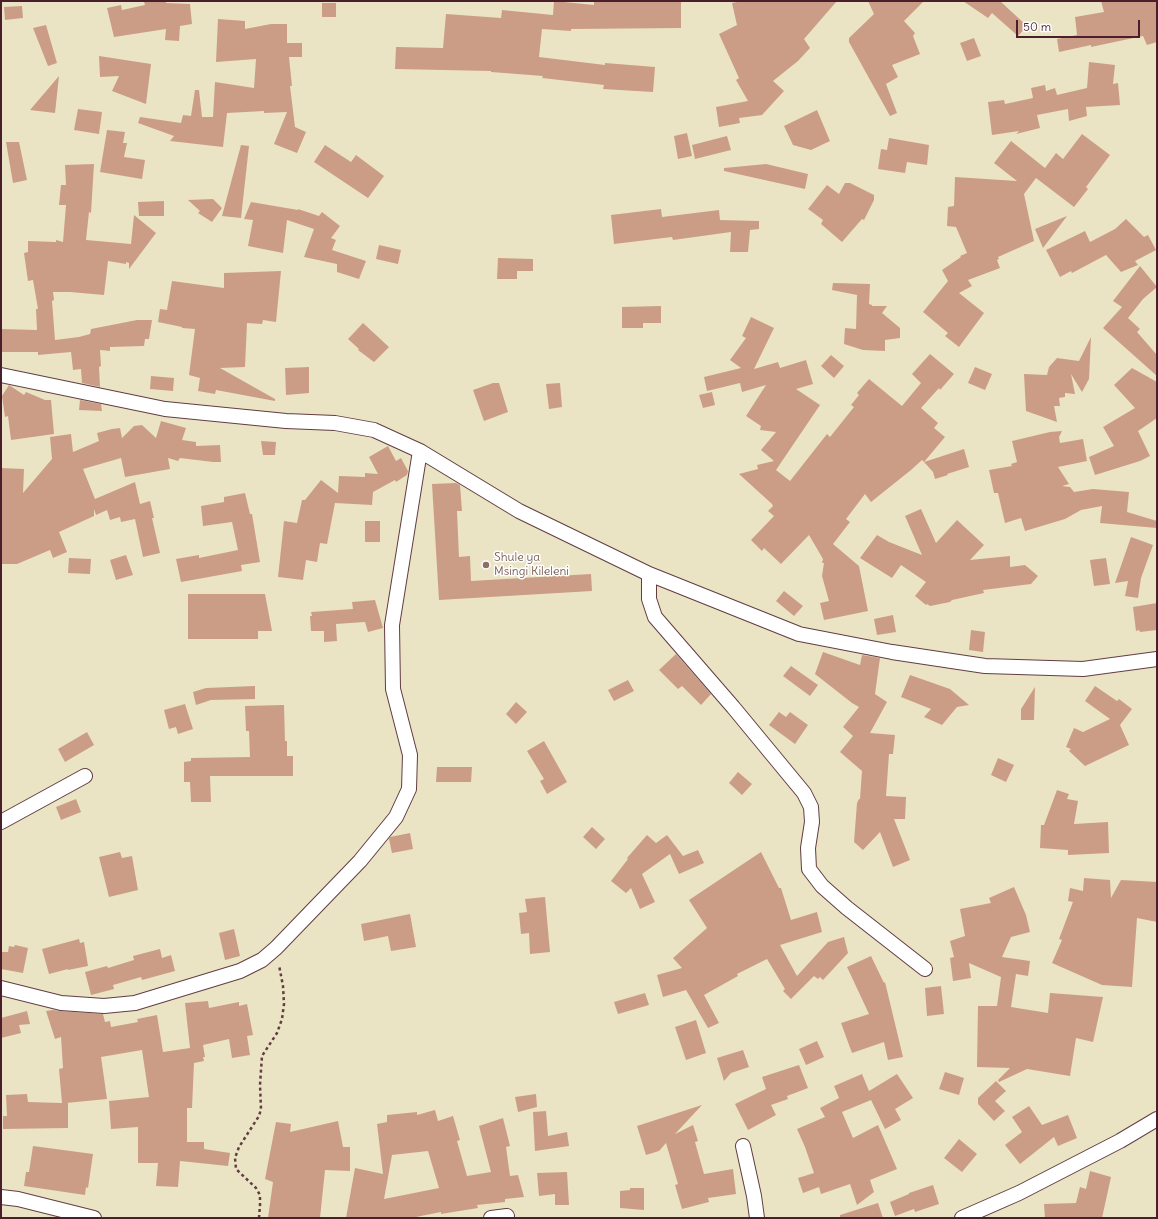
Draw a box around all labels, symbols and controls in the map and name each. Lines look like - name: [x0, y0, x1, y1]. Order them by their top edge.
- scale bar: [1018, 12, 1142, 38]
- text: 50 m: [1023, 19, 1051, 34]
- place label: Shule ya Msingi Kileleni: [494, 551, 569, 579]
- marker: Shule ya Msingi Kileleni: [481, 560, 491, 570]

